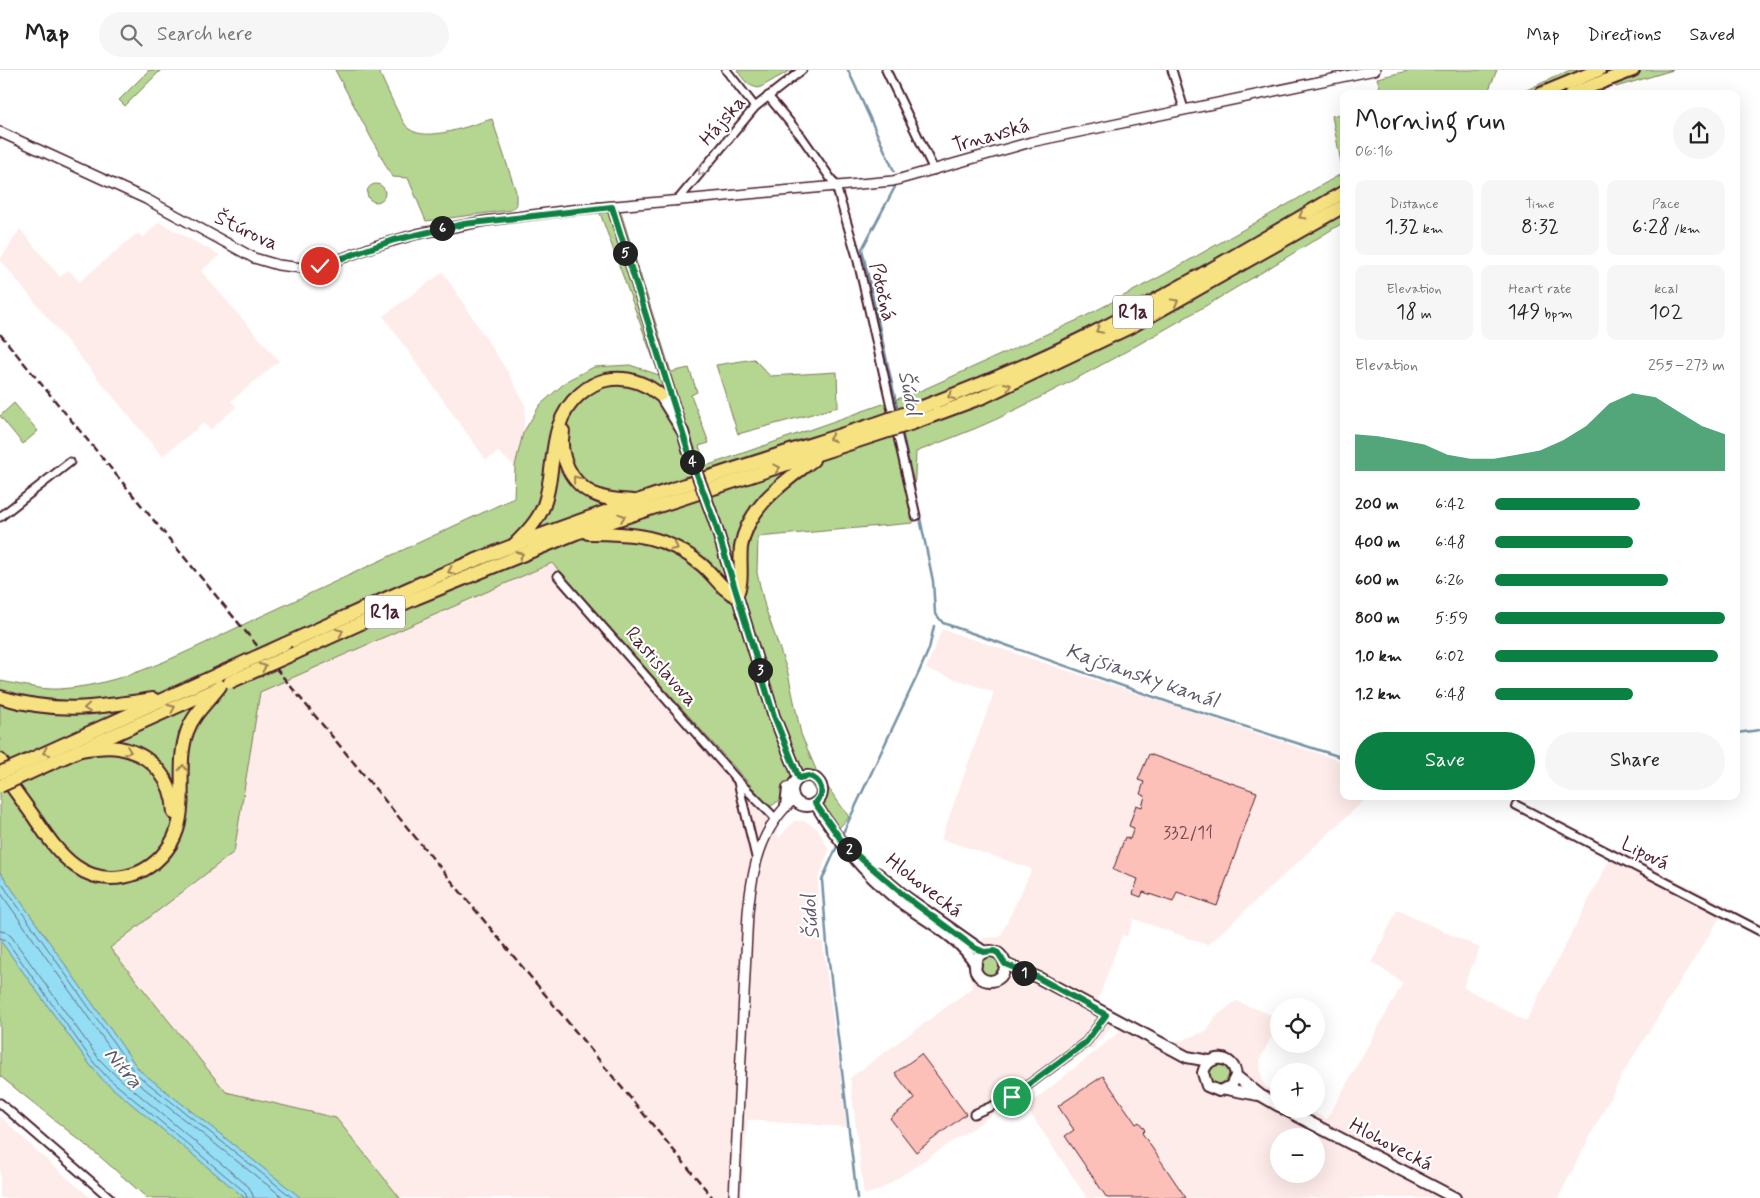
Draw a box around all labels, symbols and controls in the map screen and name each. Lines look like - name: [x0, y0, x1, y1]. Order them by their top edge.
- search box: [99, 12, 449, 57]
- text: Map: [25, 19, 69, 50]
- icon: search: [117, 21, 145, 49]
- text: Search here: [157, 22, 253, 47]
- text: Map: [1527, 23, 1560, 47]
- text: Directions: [1588, 23, 1662, 47]
- text: Saved: [1690, 23, 1735, 47]
- street label: Hájska: [694, 90, 752, 152]
- text: Morning run: [1355, 103, 1506, 140]
- button: share: [1673, 107, 1725, 159]
- street label: Trnavská: [949, 112, 1033, 160]
- text: 06:16: [1355, 141, 1393, 162]
- one-way arrow: [699, 166, 707, 175]
- text: Distance: [1389, 195, 1439, 213]
- text: Time: [1525, 195, 1555, 213]
- text: Pace: [1652, 195, 1680, 213]
- street label: Štúrova: [210, 205, 282, 257]
- one-way arrow: [1298, 210, 1307, 220]
- text: 1.32: [1385, 213, 1419, 241]
- text: 8:32: [1521, 213, 1559, 241]
- text: 6:28: [1632, 213, 1670, 241]
- pin: 6: [430, 216, 454, 240]
- text: 6: [439, 219, 446, 237]
- text: km: [1419, 220, 1443, 238]
- text: /km: [1670, 220, 1700, 238]
- pin: 5: [612, 240, 638, 266]
- text: 5: [621, 244, 630, 262]
- pin: [299, 245, 341, 287]
- icon: check: [306, 252, 334, 280]
- street label: Potočná: [862, 260, 902, 324]
- text: Elevation: [1386, 280, 1442, 298]
- text: Heart rate: [1509, 280, 1571, 298]
- text: kcal: [1654, 280, 1678, 298]
- road number: R1a: [1113, 296, 1153, 328]
- text: 18: [1396, 298, 1417, 326]
- text: 149: [1507, 298, 1541, 326]
- text: 102: [1649, 298, 1683, 326]
- one-way arrow: [1170, 299, 1179, 309]
- text: m: [1417, 305, 1432, 323]
- text: bpm: [1541, 305, 1573, 323]
- one-way arrow: [1095, 324, 1104, 334]
- text: Elevation: [1355, 355, 1418, 376]
- text: 255–273 m: [1648, 355, 1725, 376]
- water label: Šúdol: [891, 368, 928, 420]
- one-way arrow: [1003, 381, 1012, 392]
- one-way arrow: [947, 390, 955, 400]
- one-way arrow: [828, 432, 836, 442]
- pin: 4: [680, 450, 704, 474]
- text: 4: [688, 453, 697, 471]
- one-way arrow: [772, 464, 781, 474]
- one-way arrow: [573, 476, 581, 485]
- text: 200 m: [1355, 494, 1399, 515]
- text: 6:42: [1435, 494, 1465, 515]
- one-way arrow: [617, 513, 626, 523]
- text: 400 m: [1355, 532, 1400, 553]
- text: 6:48: [1435, 532, 1466, 553]
- one-way arrow: [669, 541, 678, 551]
- one-way arrow: [515, 551, 524, 561]
- one-way arrow: [447, 564, 456, 575]
- text: 600 m: [1355, 570, 1399, 591]
- text: 6:26: [1435, 570, 1464, 591]
- road number: R1a: [365, 596, 405, 628]
- text: 800 m: [1355, 608, 1400, 629]
- text: 5:59: [1435, 608, 1468, 629]
- street label: Rastislavova: [619, 621, 703, 713]
- one-way arrow: [335, 628, 344, 639]
- water label: Kajsiansky kanál: [1062, 637, 1224, 716]
- text: 1.0 km: [1355, 646, 1402, 667]
- text: 6:02: [1435, 646, 1465, 667]
- pin: 3: [748, 658, 772, 682]
- text: 3: [757, 661, 764, 679]
- one-way arrow: [258, 663, 267, 674]
- text: 1.2 km: [1355, 684, 1401, 705]
- text: 6:48: [1435, 684, 1466, 705]
- one-way arrow: [83, 702, 91, 713]
- one-way arrow: [167, 704, 176, 714]
- button: Save: [1355, 732, 1535, 790]
- button: Share: [1545, 732, 1725, 790]
- one-way arrow: [42, 746, 51, 757]
- one-way arrow: [124, 746, 132, 756]
- one-way arrow: [178, 764, 188, 772]
- house number: 332/11: [1163, 821, 1213, 845]
- street label: Lipová: [1616, 830, 1674, 878]
- pin: 2: [836, 836, 862, 862]
- text: 2: [846, 840, 853, 858]
- street label: Hlohovecká: [880, 847, 968, 925]
- water label: Šúdol: [795, 891, 827, 941]
- pin: 1: [1012, 960, 1036, 986]
- text: 1: [1021, 964, 1028, 982]
- map controls: [1270, 998, 1325, 1183]
- button: locate: [1270, 998, 1325, 1053]
- water label: Nitra: [97, 1041, 149, 1095]
- button: +: [1270, 1063, 1325, 1118]
- pin: [991, 1076, 1033, 1118]
- icon: arrive: [998, 1083, 1026, 1111]
- street label: Hlohovecká: [1344, 1112, 1438, 1178]
- button: −: [1270, 1128, 1325, 1183]

